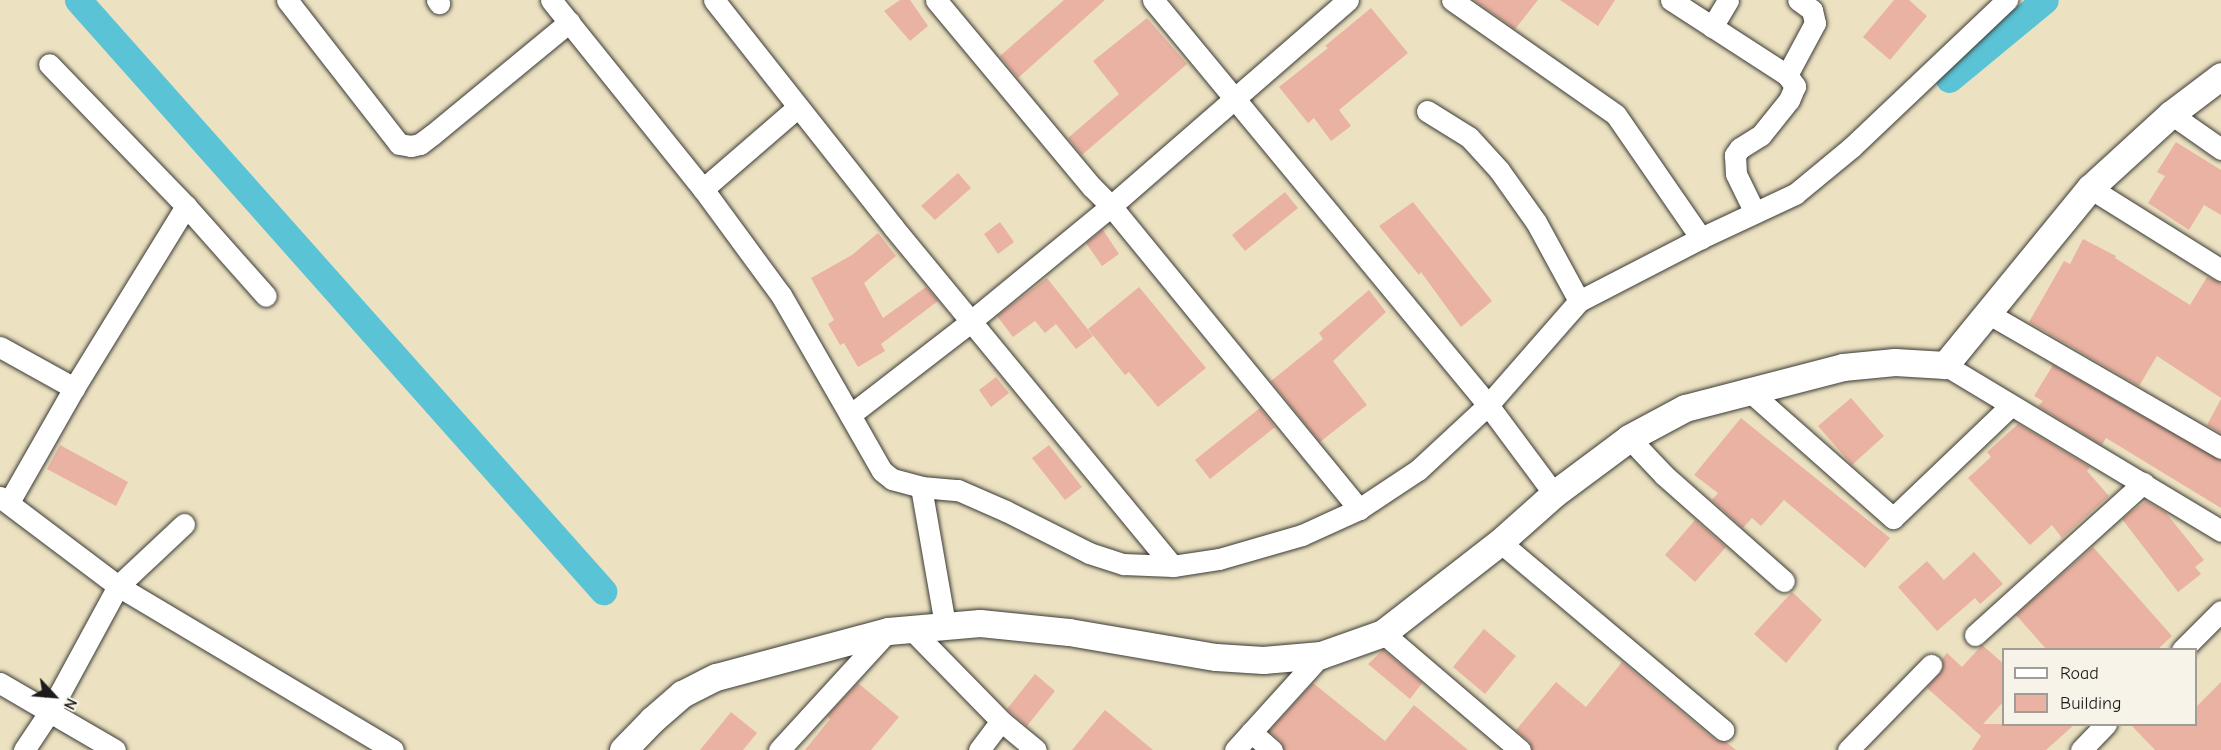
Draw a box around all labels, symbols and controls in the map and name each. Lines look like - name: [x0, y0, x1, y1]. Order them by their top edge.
- legend: [2002, 648, 2197, 726]
- text: Road: [2060, 663, 2099, 684]
- north arrow: [24, 666, 84, 726]
- text: Building: [2060, 693, 2122, 714]
- text: N: [60, 695, 81, 713]

